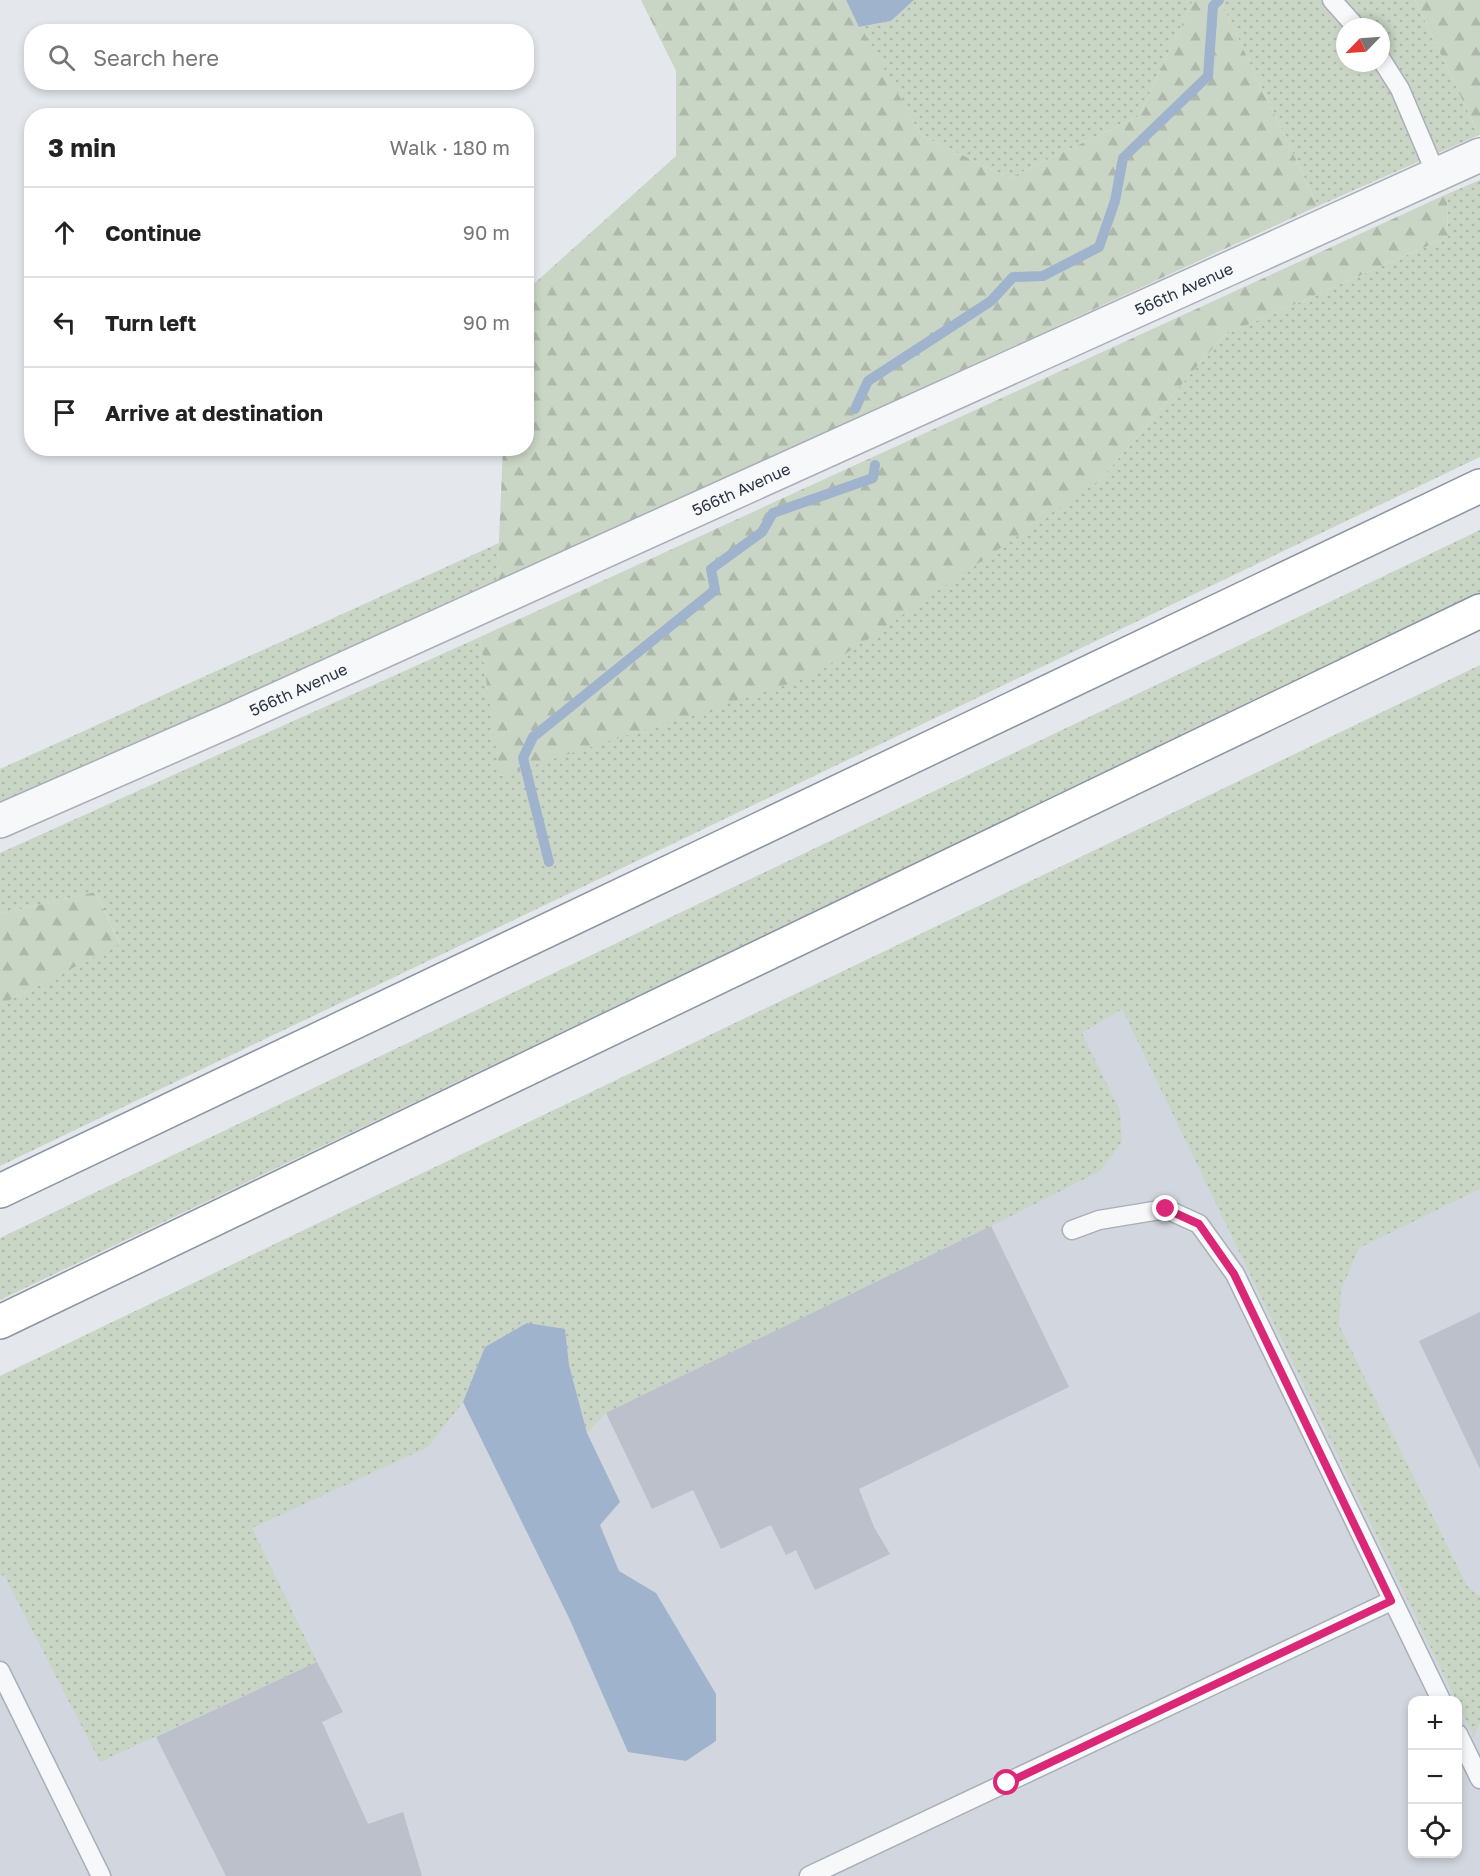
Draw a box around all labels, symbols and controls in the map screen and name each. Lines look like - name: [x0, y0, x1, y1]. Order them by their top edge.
- north arrow: [1336, 18, 1390, 72]
- search box: [24, 24, 534, 90]
- icon: search: [45, 41, 78, 74]
- text: Search here: [93, 44, 219, 71]
- text: 3 min: [48, 132, 116, 163]
- text: Walk · 180 m: [390, 135, 510, 159]
- icon: ahead: [48, 216, 81, 249]
- text: Continue: [105, 219, 201, 246]
- text: 90 m: [463, 220, 510, 244]
- street label: 566th Avenue: [1132, 258, 1236, 320]
- icon: left: [48, 306, 81, 339]
- text: Turn left: [105, 309, 196, 336]
- text: 90 m: [463, 310, 510, 334]
- icon: arrive: [48, 396, 81, 429]
- text: Arrive at destination: [105, 399, 323, 426]
- street label: 566th Avenue: [689, 458, 793, 520]
- street label: 566th Avenue: [246, 659, 350, 720]
- route end: [1152, 1195, 1178, 1221]
- map controls: [1408, 1696, 1462, 1858]
- button: +: [1408, 1696, 1462, 1750]
- button: −: [1408, 1750, 1462, 1804]
- route start: [993, 1769, 1019, 1795]
- button: locate: [1408, 1804, 1462, 1858]

